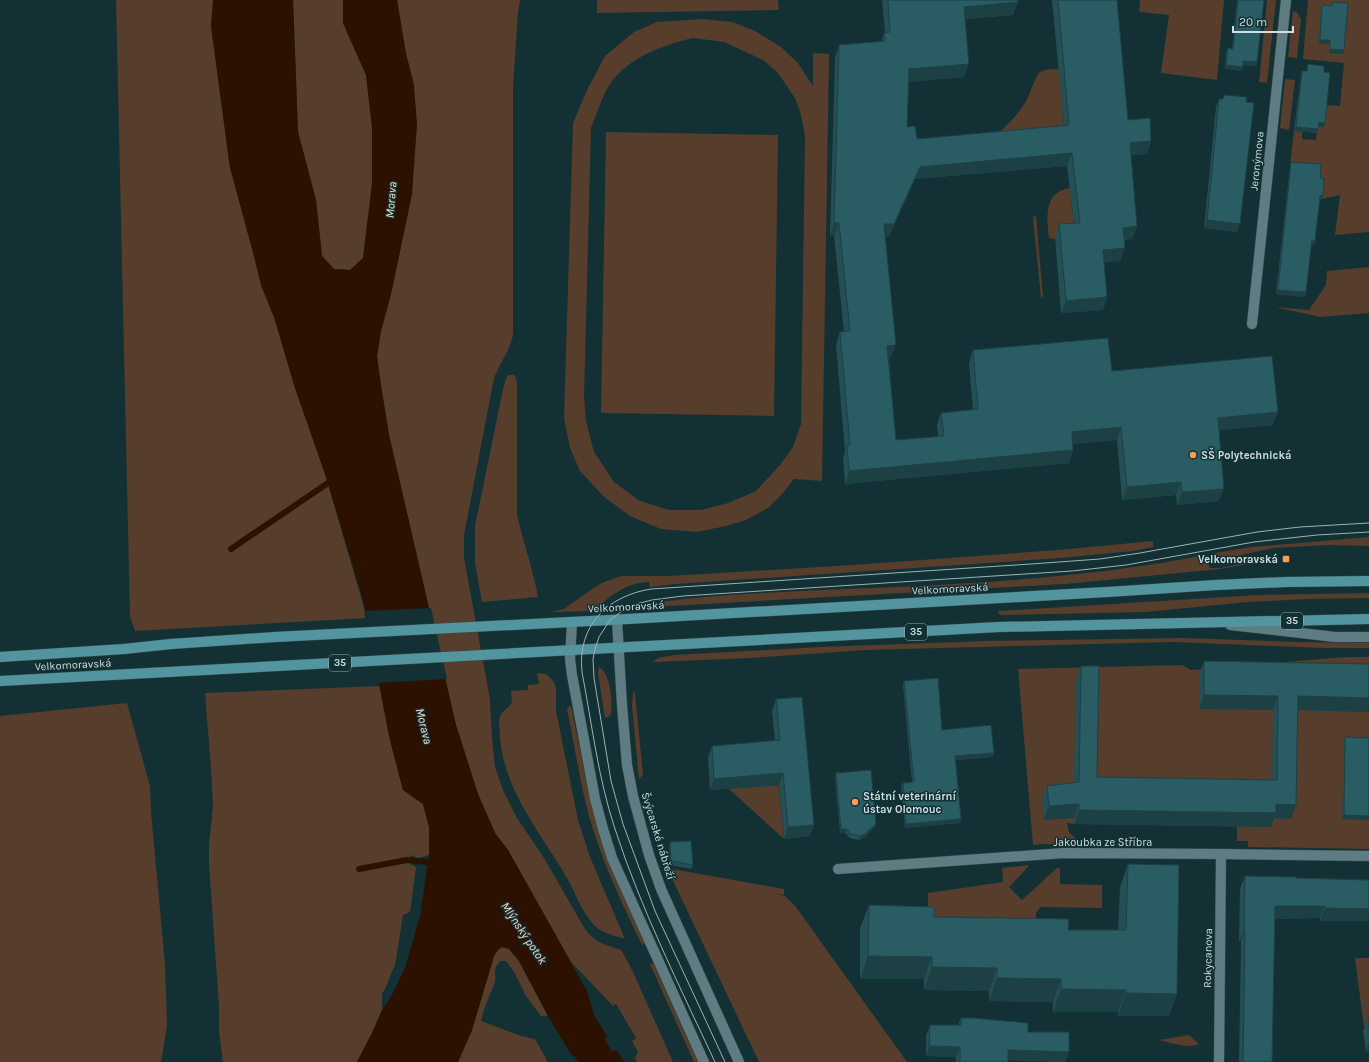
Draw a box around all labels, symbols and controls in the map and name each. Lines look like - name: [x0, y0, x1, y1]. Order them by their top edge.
- scale bar: [1233, 8, 1293, 34]
- text: 20 m: [1239, 15, 1267, 29]
- street label: Jeronýmova: [1247, 131, 1267, 191]
- water label: Morava: [382, 181, 400, 219]
- place label: SŠ Polytechnická: [1201, 447, 1291, 462]
- marker: SŠ Polytechnická: [1188, 450, 1198, 460]
- place label: Velkomoravská: [1198, 553, 1278, 566]
- marker: Velkomoravská: [1281, 554, 1291, 564]
- street label: Velkomoravská: [911, 581, 989, 597]
- street label: Velkomoravská: [587, 599, 665, 615]
- road number: 35: [1281, 613, 1303, 629]
- road number: 35: [905, 624, 927, 640]
- road number: 35: [329, 655, 351, 671]
- street label: Velkomoravská: [34, 657, 112, 673]
- water label: Morava: [413, 707, 435, 745]
- street label: Švýcarské nábřeží: [639, 790, 680, 882]
- place label: Státní veterinární ústav Olomouc: [863, 790, 956, 816]
- marker: Státní veterinární ústav Olomouc: [850, 797, 860, 807]
- street label: Jakoubka ze Stříbra: [1054, 836, 1152, 849]
- water label: Mlýnský potok: [498, 899, 550, 967]
- street label: Rokycanova: [1201, 928, 1215, 988]

